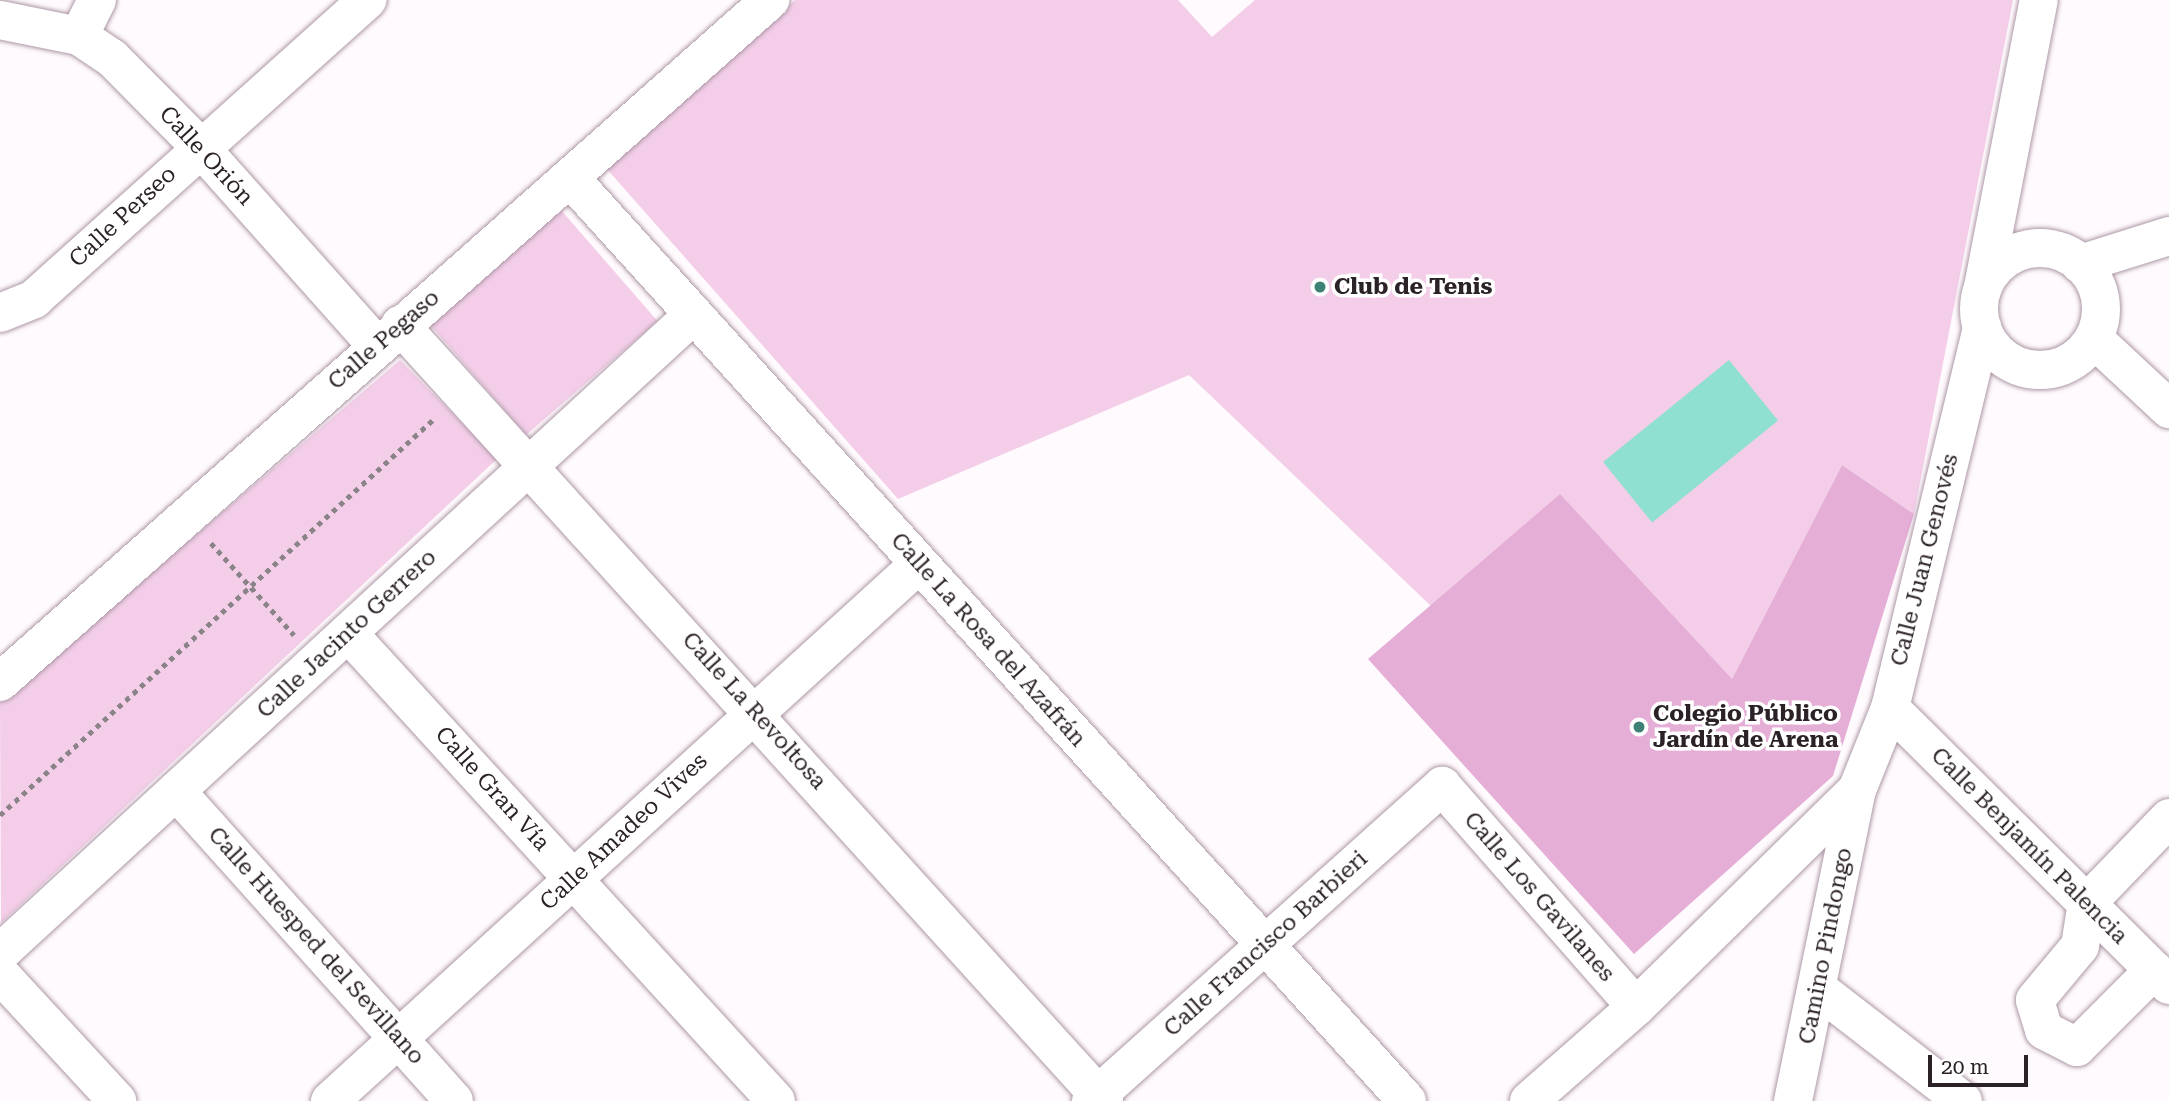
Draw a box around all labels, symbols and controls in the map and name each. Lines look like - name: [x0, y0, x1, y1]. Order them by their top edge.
- street label: Calle Orión: [153, 101, 259, 211]
- street label: Calle Perseo: [64, 161, 182, 273]
- place label: Club de Tenis: [1334, 273, 1492, 301]
- marker: Club de Tenis: [1312, 279, 1328, 295]
- street label: Calle Pegaso: [323, 284, 445, 396]
- street label: Calle Juan Genovés: [1885, 451, 1965, 669]
- street label: Calle La Rosa del Azafrán: [885, 527, 1091, 753]
- street label: Calle Jacinto Gerrero: [252, 544, 442, 724]
- street label: Calle La Revoltosa: [676, 627, 832, 795]
- place label: Colegio Público Jardín de Arena: [1653, 700, 1838, 754]
- marker: Colegio Público Jardín de Arena: [1631, 719, 1647, 735]
- street label: Calle Gran Vía: [429, 721, 555, 857]
- street label: Calle Benjamín Palencia: [1925, 742, 2133, 950]
- street label: Calle Amadeo Vives: [535, 748, 713, 916]
- street label: Calle Los Gavilanes: [1458, 807, 1620, 987]
- street label: Calle Huesped del Sevillano: [202, 821, 430, 1071]
- street label: Calle Francisco Barbieri: [1159, 845, 1373, 1043]
- street label: Camino Pindongo: [1793, 846, 1859, 1046]
- scale bar: [1931, 1042, 2031, 1086]
- text: 20 m: [1941, 1055, 1989, 1079]

